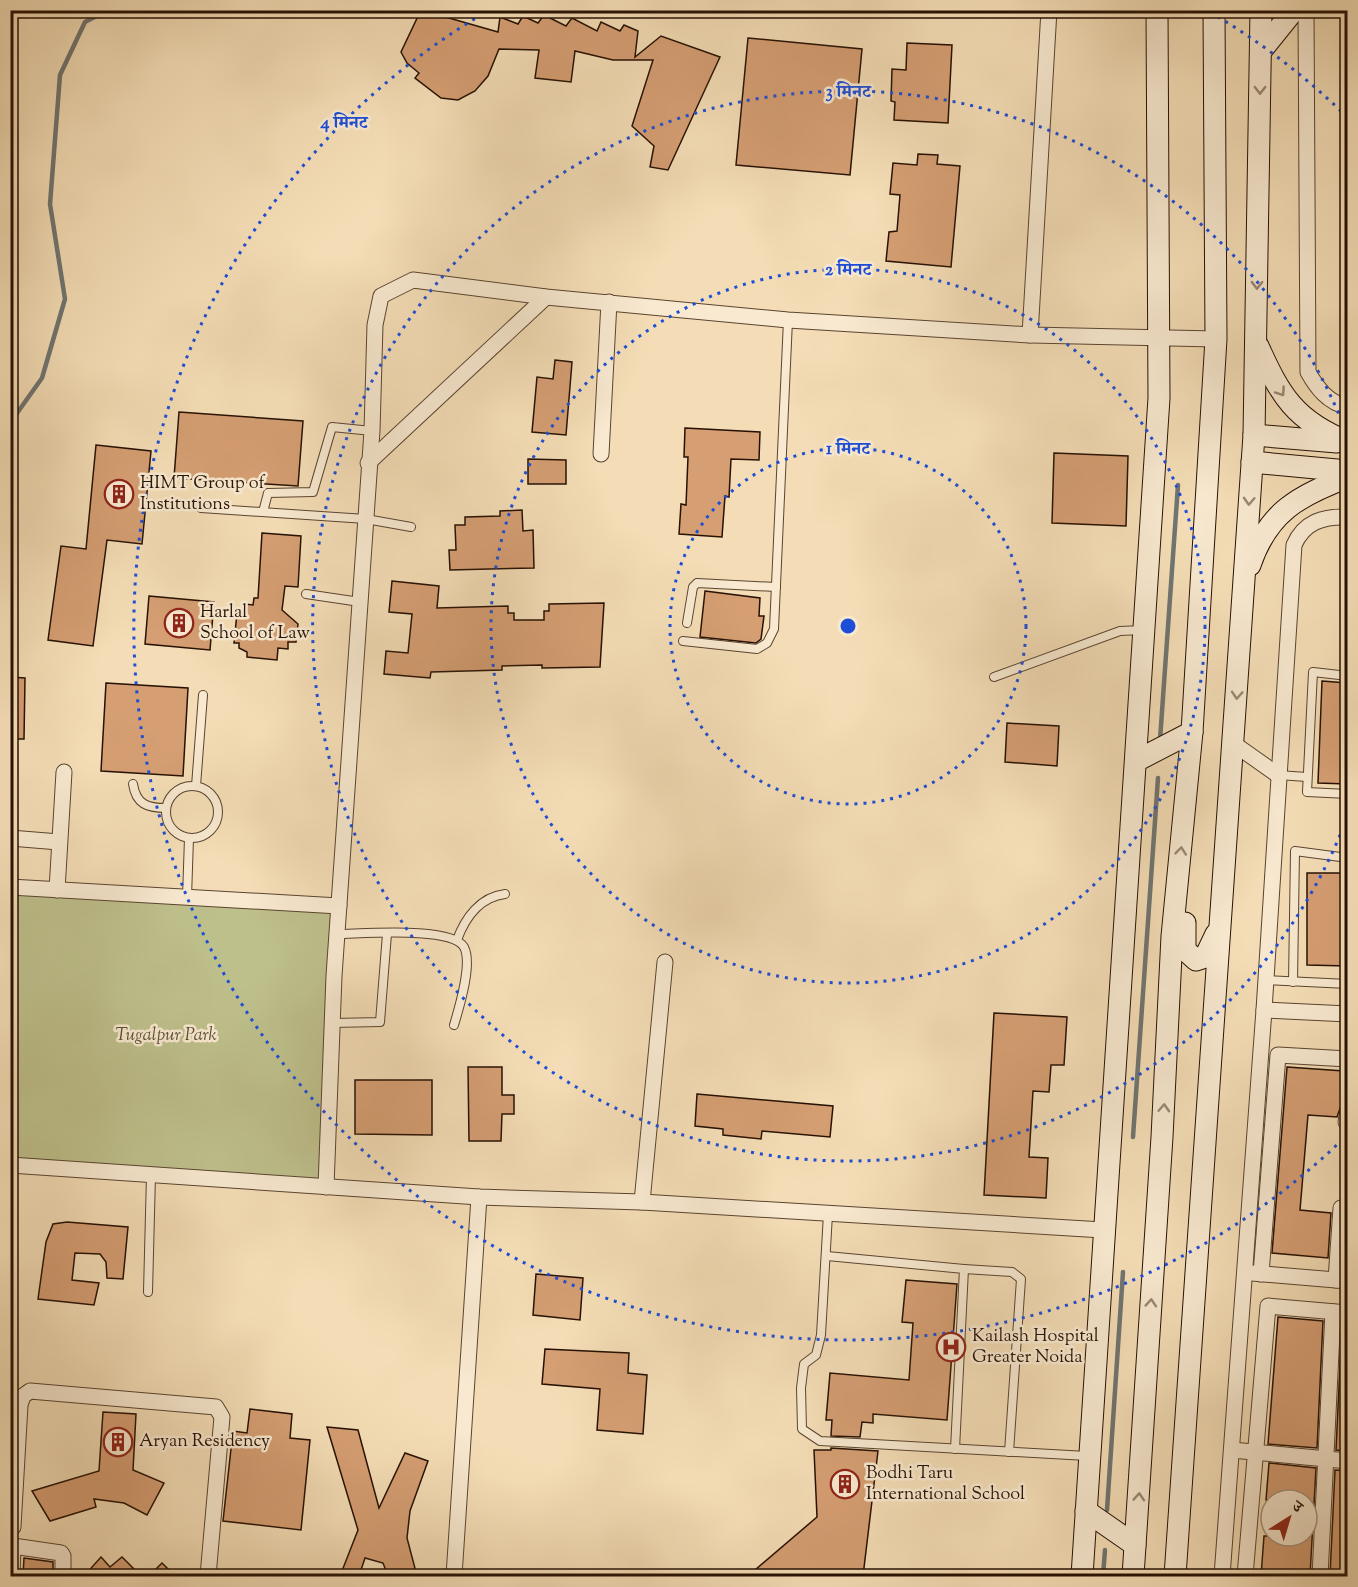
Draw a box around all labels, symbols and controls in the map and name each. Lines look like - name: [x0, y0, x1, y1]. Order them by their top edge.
- text: 3 मिनट: [825, 80, 872, 106]
- one-way arrow: [1254, 85, 1266, 94]
- text: 4 मिनट: [319, 111, 369, 137]
- text: 2 मिनट: [825, 258, 872, 284]
- one-way arrow: [1250, 280, 1263, 289]
- one-way arrow: [1273, 386, 1284, 397]
- text: 1 मिनट: [826, 437, 871, 463]
- place label: HIMT Group of Institutions: [140, 471, 266, 518]
- building icon: HIMT Group of Institutions: [103, 478, 135, 510]
- one-way arrow: [1243, 496, 1256, 505]
- place label: Harlal School of Law: [200, 600, 310, 647]
- building icon: Harlal School of Law: [163, 607, 195, 639]
- centre of rings: [838, 616, 858, 636]
- one-way arrow: [1231, 691, 1244, 700]
- one-way arrow: [1174, 846, 1187, 855]
- park label: Tugalpur Park: [115, 1023, 217, 1049]
- one-way arrow: [1157, 1103, 1170, 1112]
- one-way arrow: [1145, 1298, 1158, 1307]
- place label: Kailash Hospital Greater Noida: [972, 1324, 1099, 1371]
- hospital icon: Kailash Hospital Greater Noida: [935, 1331, 967, 1363]
- building icon: Aryan Residency: [102, 1426, 134, 1458]
- place label: Aryan Residency: [139, 1429, 270, 1455]
- place label: Bodhi Taru International School: [866, 1461, 1025, 1508]
- building icon: Bodhi Taru International School: [829, 1468, 861, 1500]
- north arrow: [1259, 1488, 1319, 1548]
- one-way arrow: [1132, 1493, 1145, 1502]
- text: उ: [1286, 1496, 1308, 1521]

